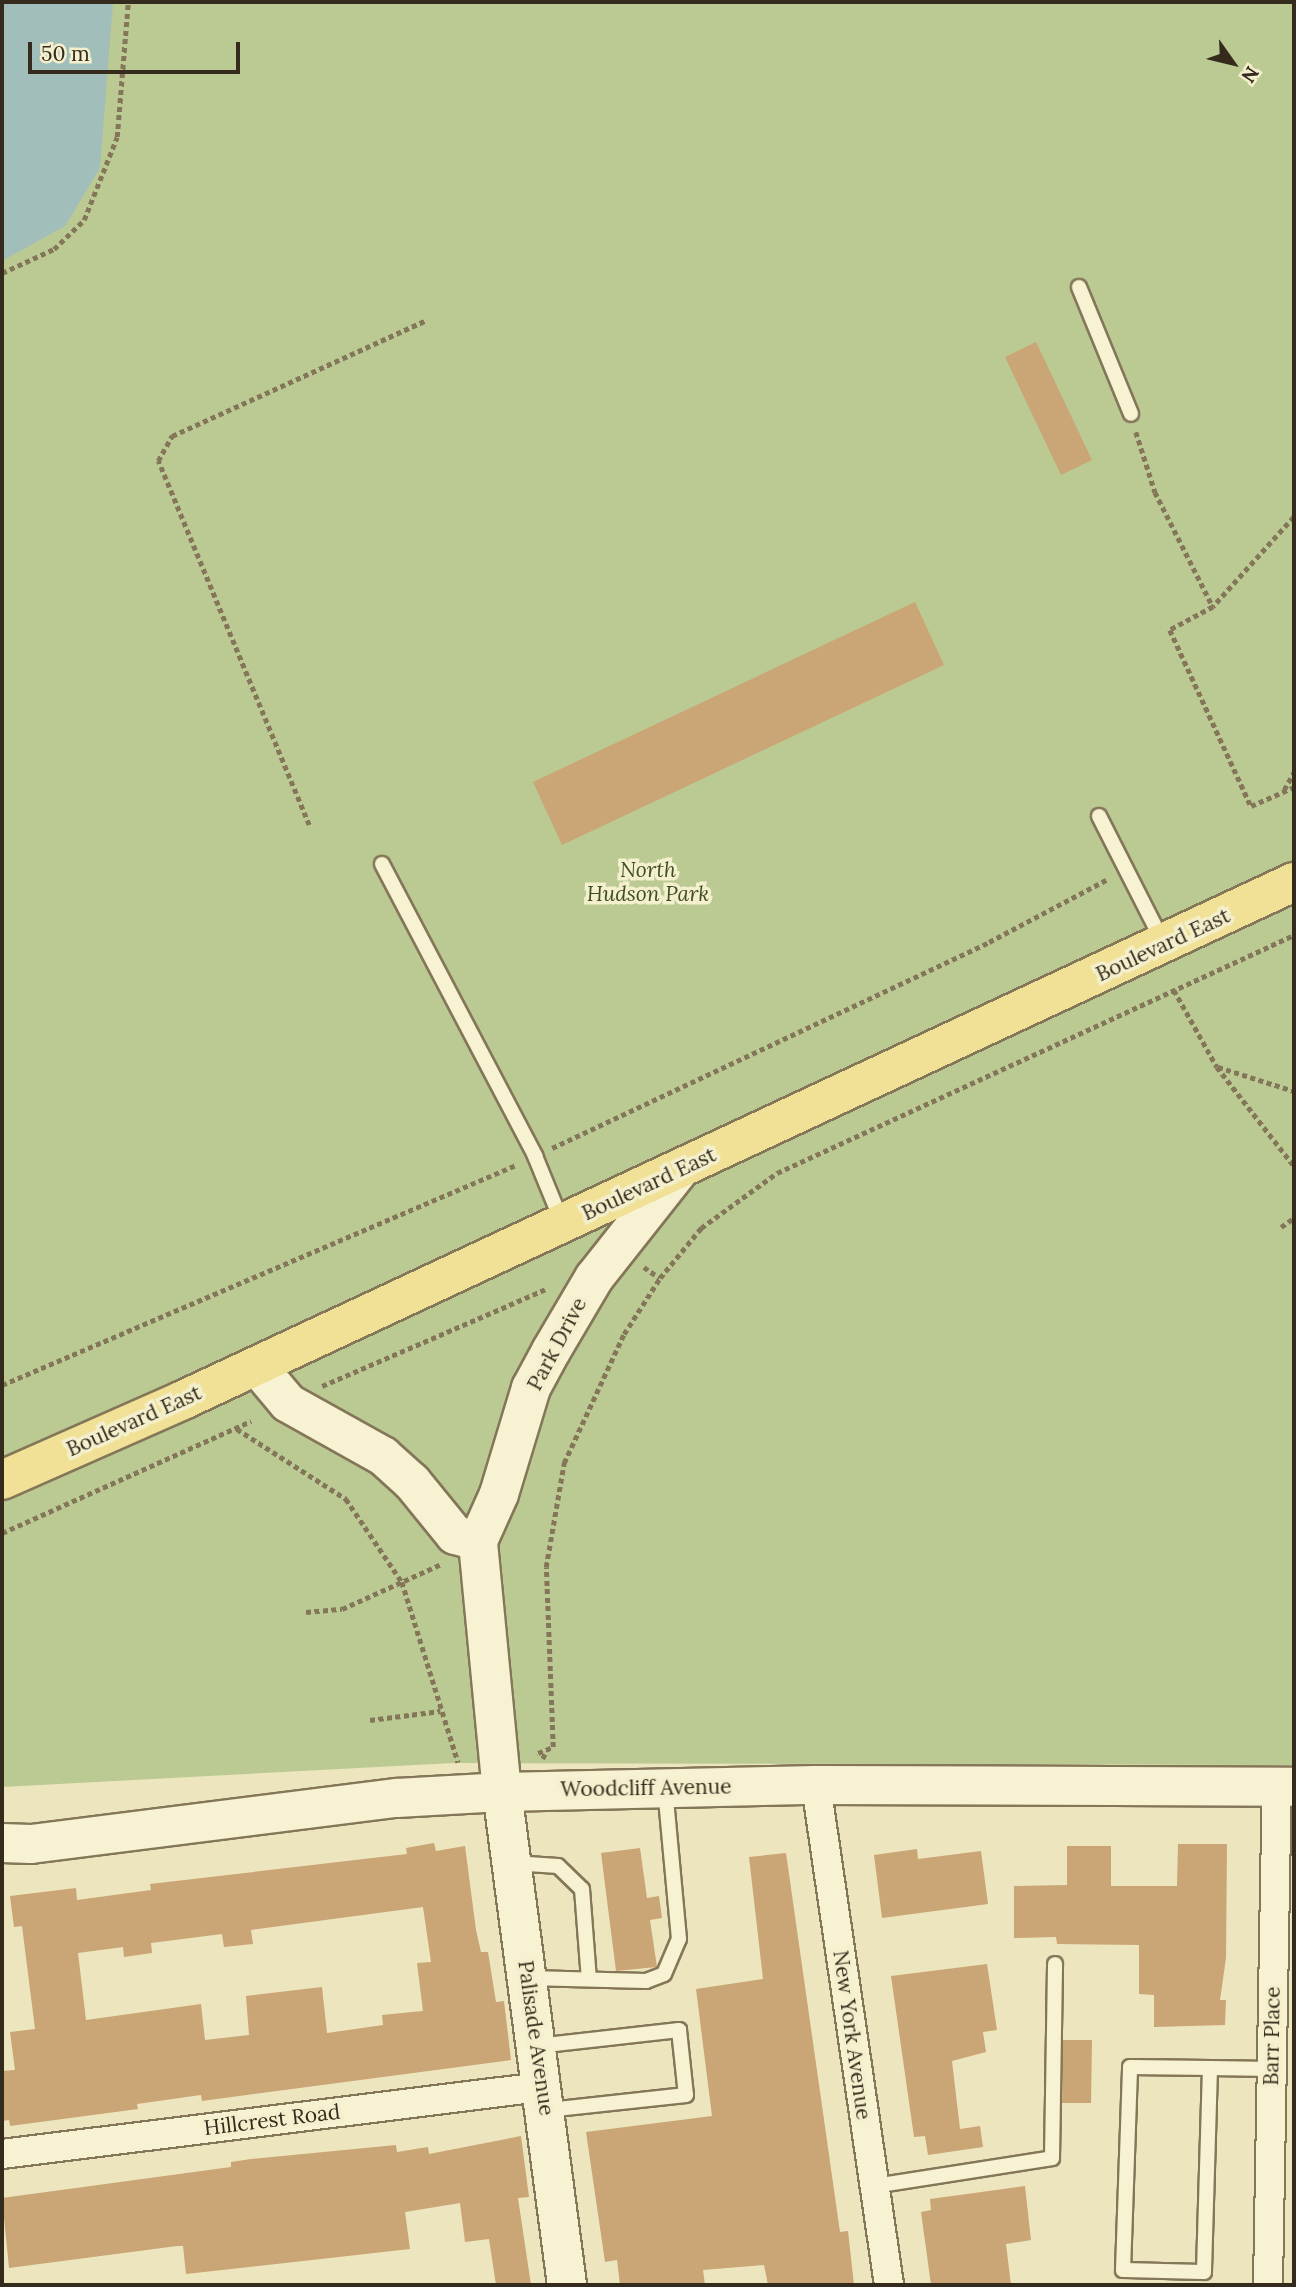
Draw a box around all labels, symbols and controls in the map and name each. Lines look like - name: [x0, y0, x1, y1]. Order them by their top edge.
- scale bar: [32, 28, 243, 72]
- north arrow: [1198, 28, 1268, 98]
- text: 50 m: [41, 40, 90, 67]
- text: N: [1236, 62, 1264, 88]
- park label: North Hudson Park: [587, 857, 709, 907]
- street label: Boulevard East: [1092, 903, 1234, 987]
- street label: Boulevard East: [578, 1142, 720, 1226]
- street label: Park Drive: [522, 1293, 592, 1395]
- street label: Boulevard East: [63, 1380, 205, 1462]
- street label: Woodcliff Avenue: [560, 1774, 732, 1802]
- street label: New York Avenue: [828, 1949, 876, 2121]
- street label: Palisade Avenue: [513, 1959, 559, 2117]
- street label: Barr Place: [1259, 1986, 1285, 2086]
- street label: Hillcrest Road: [202, 2099, 342, 2141]

